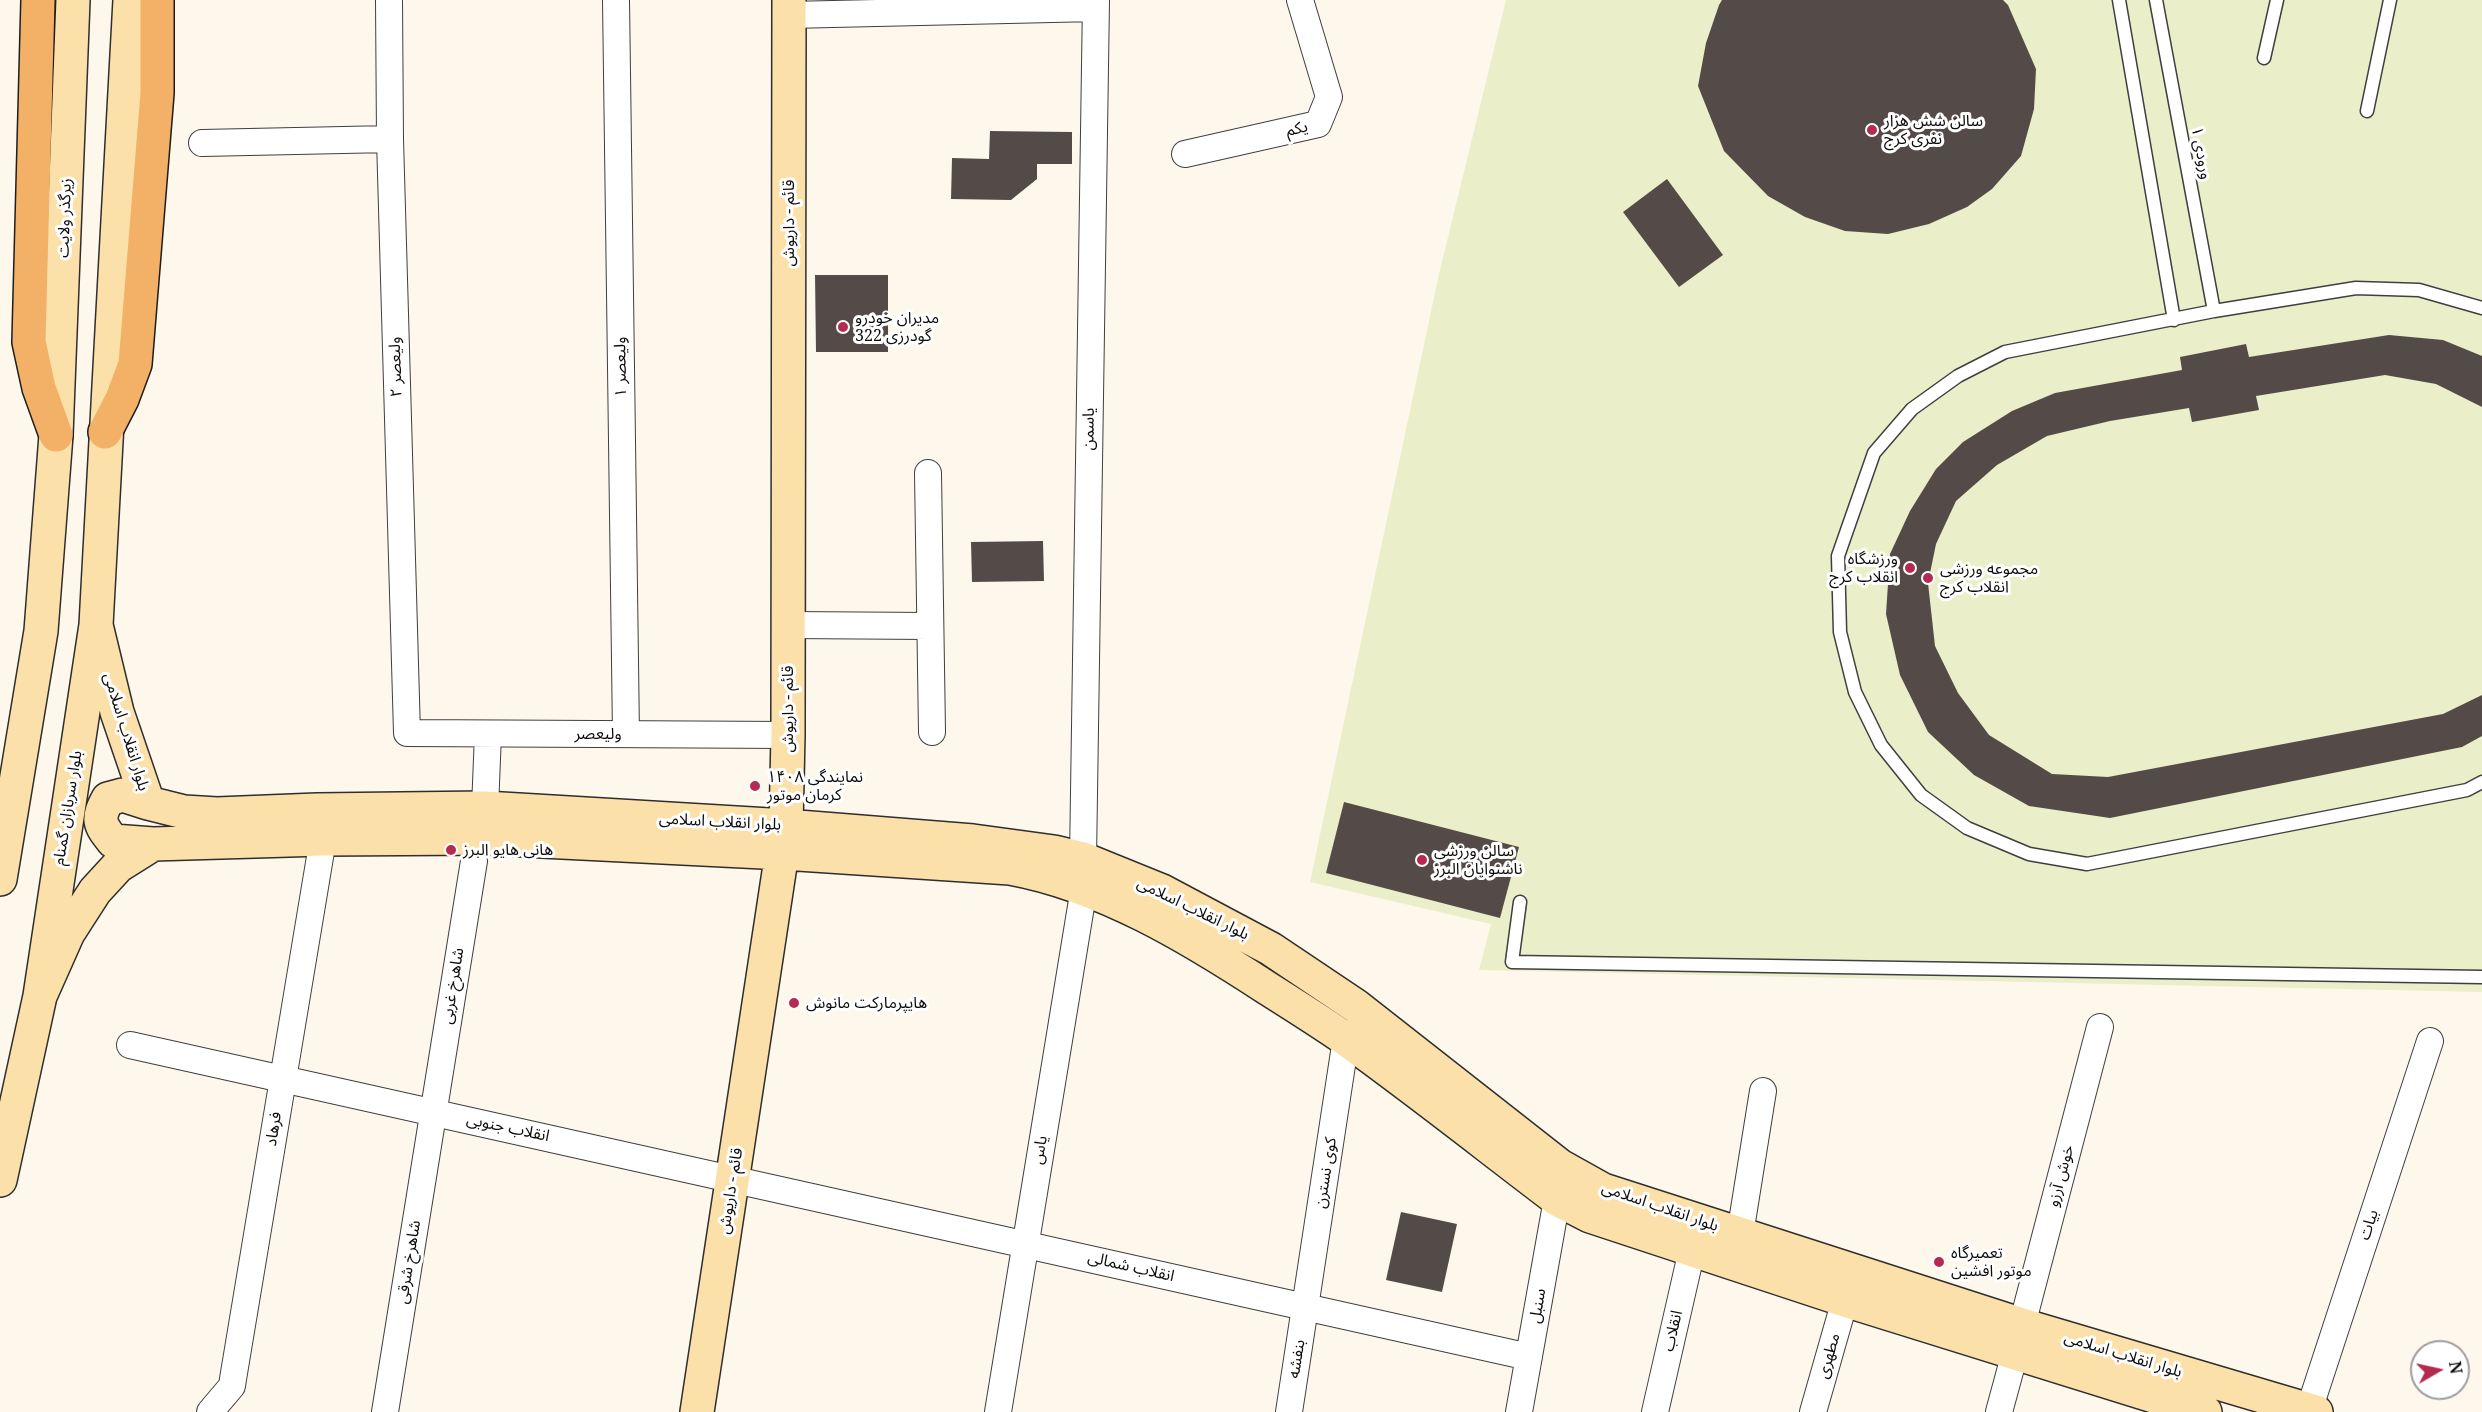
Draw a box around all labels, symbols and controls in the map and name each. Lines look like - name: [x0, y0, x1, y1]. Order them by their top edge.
- place label: سالن شش هزار نفری کرج: [1884, 111, 1983, 149]
- street label: یکم: [1284, 117, 1310, 141]
- marker: سالن شش هزار نفری کرج: [1865, 123, 1879, 137]
- street label: ورودی ۱: [2186, 125, 2216, 181]
- street label: زیرگذر ولایت: [54, 178, 76, 258]
- street label: قائم - داریوش: [779, 180, 799, 266]
- place label: مدیران خودرو گودرزی 322: [855, 308, 939, 346]
- marker: مدیران خودرو گودرزی 322: [836, 320, 850, 334]
- street label: ولیعصر ۲: [385, 336, 407, 398]
- street label: ولیعصر ۱: [611, 337, 631, 397]
- street label: یاسمن: [1079, 407, 1099, 451]
- place label: ورزشگاه انقلاب کرج: [1829, 549, 1898, 587]
- place label: مجموعه ورزشی انقلاب کرج: [1940, 559, 2038, 597]
- marker: ورزشگاه انقلاب کرج: [1903, 561, 1917, 575]
- marker: مجموعه ورزشی انقلاب کرج: [1921, 571, 1935, 585]
- street label: قائم - داریوش: [778, 666, 798, 752]
- street label: بلوار انقلاب اسلامی: [99, 671, 153, 793]
- street label: ولیعصر: [574, 724, 622, 744]
- street label: بلوار سربازان گمنام: [49, 749, 87, 867]
- place label: نمایندگی ۱۴۰۸ کرمان موتور: [767, 767, 863, 805]
- marker: نمایندگی ۱۴۰۸ کرمان موتور: [748, 779, 762, 793]
- street label: بلوار انقلاب اسلامی: [658, 809, 782, 835]
- place label: هانی هایو البرز: [463, 840, 553, 860]
- place label: سالن ورزشی ناشنوایان البرز: [1434, 841, 1523, 879]
- marker: هانی هایو البرز: [444, 843, 458, 857]
- marker: سالن ورزشی ناشنوایان البرز: [1415, 853, 1429, 867]
- street label: بلوار انقلاب اسلامی: [1134, 874, 1252, 944]
- street label: شاهرخ غربی: [437, 946, 469, 1026]
- place label: هایپرمارکت مانوش: [806, 993, 927, 1013]
- marker: هایپرمارکت مانوش: [787, 996, 801, 1010]
- street label: انقلاب جنوبی: [465, 1110, 551, 1146]
- street label: فرهاد: [262, 1111, 286, 1147]
- street label: یاس: [1028, 1134, 1052, 1166]
- street label: کوی نسترن: [1311, 1136, 1341, 1210]
- street label: خوش آرزو: [2044, 1143, 2078, 1209]
- street label: قائم - داریوش: [715, 1147, 747, 1235]
- street label: بلوار انقلاب اسلامی: [1599, 1178, 1721, 1236]
- street label: بیات: [2355, 1207, 2383, 1243]
- street label: شاهرخ شرقی: [393, 1219, 425, 1305]
- place label: تعمیرگاه موتور افشین: [1951, 1243, 2032, 1281]
- street label: انقلاب شمالی: [1086, 1248, 1176, 1286]
- marker: تعمیرگاه موتور افشین: [1932, 1255, 1946, 1269]
- street label: سنبل: [1525, 1287, 1551, 1325]
- street label: انقلاب: [1659, 1309, 1687, 1353]
- street label: بلوار انقلاب اسلامی: [2062, 1328, 2184, 1382]
- street label: مطهری: [1813, 1331, 1845, 1381]
- street label: بنفشه: [1284, 1338, 1310, 1380]
- north arrow: [2410, 1340, 2470, 1400]
- text: N: [2444, 1360, 2468, 1375]

